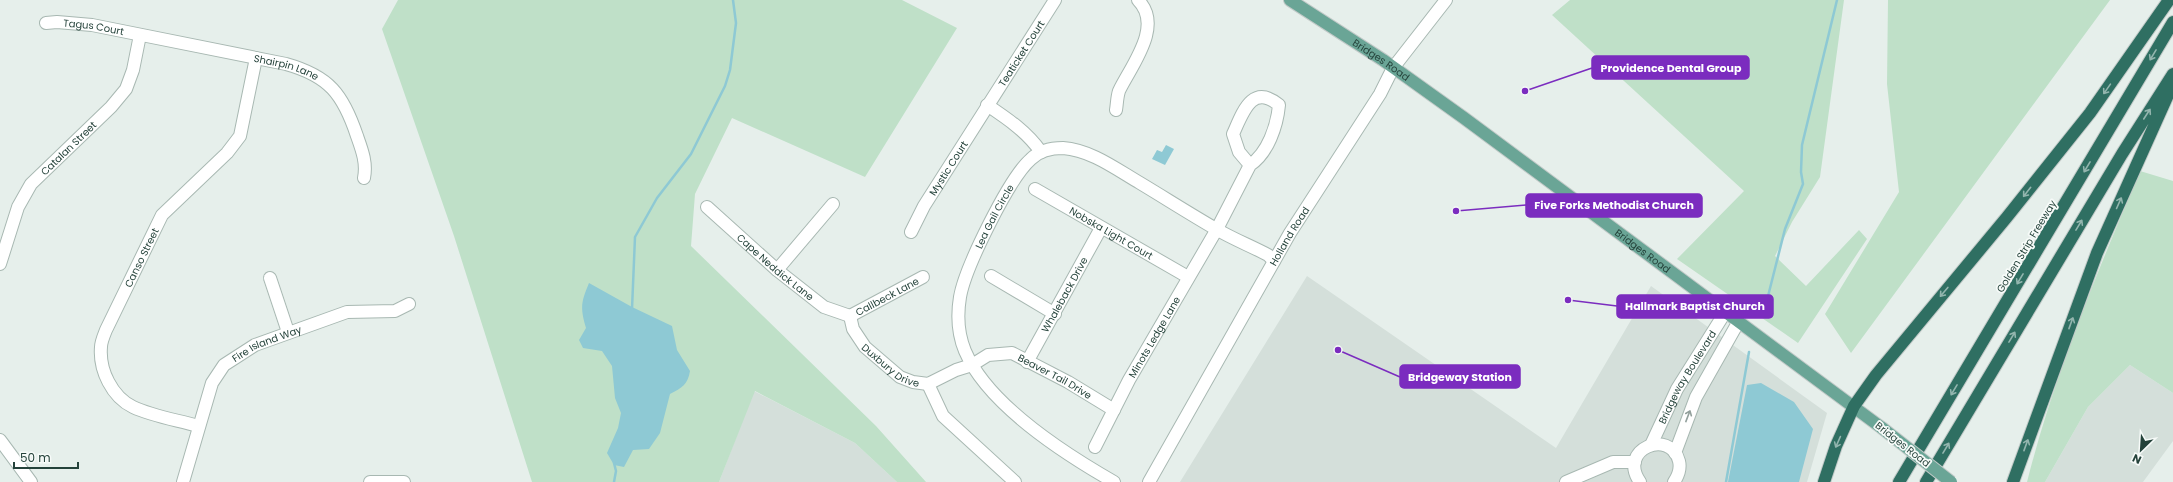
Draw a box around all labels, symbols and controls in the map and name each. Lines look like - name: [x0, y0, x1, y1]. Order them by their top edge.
- street label: Tagus Court: [63, 16, 126, 39]
- street label: Teaticket Court: [995, 17, 1048, 90]
- street label: Bridges Road: [1350, 35, 1413, 85]
- one-way arrow: [2149, 49, 2157, 61]
- street label: Shairpin Lane: [252, 51, 321, 84]
- callout: Providence Dental Group: [1592, 56, 1749, 79]
- text: Providence Dental Group: [1601, 60, 1742, 76]
- one-way arrow: [2103, 84, 2111, 95]
- one-way arrow: [2143, 109, 2151, 120]
- street label: Catalan Street: [37, 118, 100, 179]
- street label: Mystic Court: [925, 138, 972, 199]
- one-way arrow: [2082, 161, 2090, 173]
- street label: Lea Gail Circle: [971, 182, 1018, 251]
- one-way arrow: [2023, 186, 2031, 197]
- callout: Five Forks Methodist Church: [1526, 194, 1702, 217]
- text: Five Forks Methodist Church: [1534, 197, 1694, 213]
- street label: Golden Strip Freeway: [1993, 197, 2060, 295]
- one-way arrow: [2116, 197, 2123, 209]
- street label: Nobska Light Court: [1066, 203, 1156, 263]
- street label: Holland Road: [1266, 204, 1313, 269]
- one-way arrow: [2075, 220, 2083, 231]
- street label: Canso Street: [121, 225, 163, 290]
- street label: Bridges Road: [1612, 225, 1674, 277]
- street label: Cape Neddick Lane: [733, 230, 817, 304]
- street label: Whaleback Drive: [1038, 254, 1092, 335]
- one-way arrow: [2016, 273, 2024, 285]
- street label: Callbeck Lane: [853, 274, 922, 320]
- one-way arrow: [1940, 287, 1949, 298]
- street label: Minots Ledge Lane: [1125, 294, 1184, 381]
- callout: Hallmark Baptist Church: [1617, 295, 1773, 318]
- text: Hallmark Baptist Church: [1625, 298, 1765, 314]
- one-way arrow: [2067, 318, 2075, 330]
- street label: Fire Island Way: [229, 322, 304, 366]
- street label: Bridgeway Boulevard: [1655, 328, 1720, 427]
- one-way arrow: [2009, 331, 2017, 343]
- street label: Duxbury Drive: [858, 340, 920, 391]
- street label: Beaver Tail Drive: [1015, 350, 1095, 403]
- callout: Bridgeway Station: [1400, 365, 1520, 388]
- text: Bridgeway Station: [1408, 369, 1512, 385]
- one-way arrow: [1949, 384, 1957, 396]
- one-way arrow: [1685, 411, 1693, 423]
- street label: Bridges Road: [1872, 418, 1933, 471]
- north arrow: [2121, 430, 2161, 470]
- one-way arrow: [1834, 435, 1841, 447]
- one-way arrow: [2023, 440, 2031, 452]
- one-way arrow: [1942, 443, 1950, 454]
- scale bar: [14, 444, 78, 470]
- text: 50 m: [20, 449, 51, 466]
- text: N: [2130, 450, 2144, 468]

